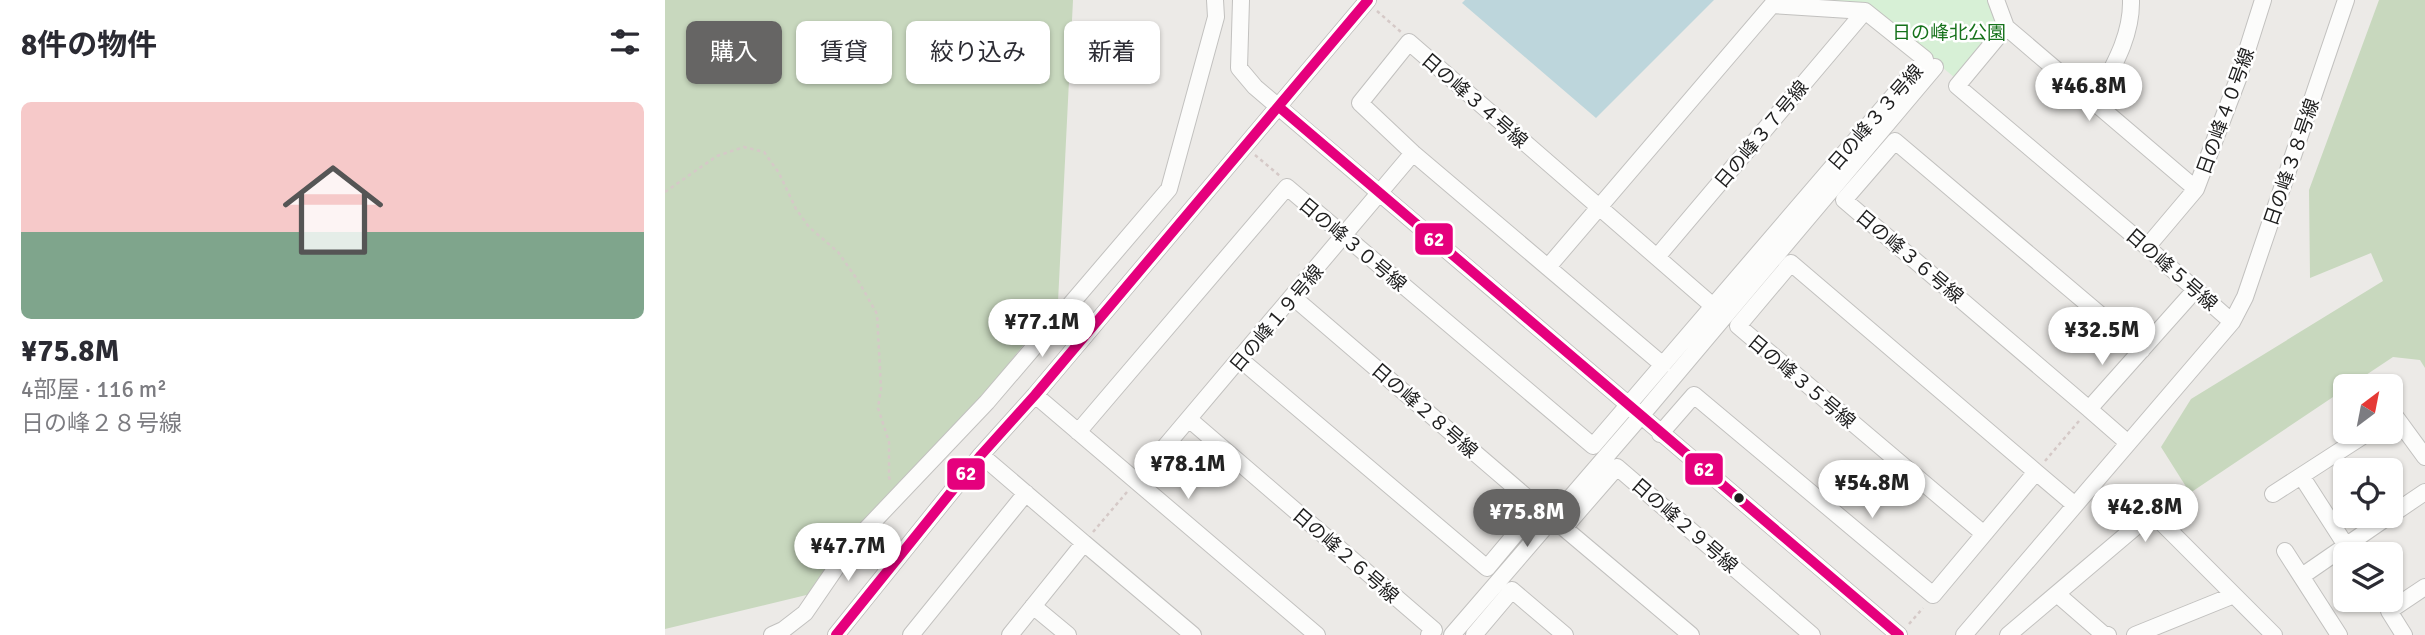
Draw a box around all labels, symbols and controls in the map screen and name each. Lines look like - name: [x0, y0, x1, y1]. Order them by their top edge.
- chip: 購入: [686, 21, 782, 84]
- chip: 賃貸: [796, 21, 892, 84]
- chip: 絞り込み: [906, 21, 1050, 84]
- chip: 新着: [1064, 21, 1160, 84]
- park label: 日の峰北公園: [1892, 21, 2006, 45]
- icon: filters: [606, 23, 644, 61]
- text: 8件の物件: [21, 27, 157, 64]
- street label: 日の峰４０号線: [2192, 45, 2260, 178]
- street label: 日の峰３４号線: [1416, 48, 1532, 153]
- street label: 日の峰３３号線: [1823, 60, 1928, 176]
- pin: ¥46.8M: [2032, 64, 2146, 123]
- text: ¥46.8M: [2051, 71, 2127, 100]
- street label: 日の峰３７号線: [1710, 76, 1814, 193]
- street label: 日の峰３８号線: [2259, 96, 2325, 229]
- icon: home: [270, 147, 396, 273]
- street label: 日の峰３０号線: [1294, 193, 1411, 297]
- street label: 日の峰３６号線: [1851, 205, 1968, 309]
- line badge: 62: [1414, 222, 1454, 256]
- street label: 日の峰５号線: [2120, 223, 2222, 316]
- text: 62: [1424, 228, 1444, 252]
- street label: 日の峰１９号線: [1225, 260, 1329, 377]
- pin: ¥77.1M: [985, 300, 1099, 359]
- text: ¥77.1M: [1004, 307, 1080, 336]
- pin: ¥32.5M: [2045, 308, 2159, 367]
- text: ¥32.5M: [2064, 315, 2140, 344]
- street label: 日の峰３５号線: [1743, 330, 1860, 434]
- text: ¥75.8M: [21, 333, 119, 370]
- street label: 日の峰２８号線: [1366, 358, 1482, 463]
- north arrow: [2333, 374, 2403, 444]
- map controls: [2333, 374, 2403, 612]
- text: 4部屋 · 116 m²: [21, 375, 167, 404]
- text: 日の峰２８号線: [21, 409, 182, 438]
- pin: ¥78.1M: [1131, 442, 1245, 501]
- text: ¥78.1M: [1150, 449, 1226, 478]
- line badge: 62: [1684, 452, 1724, 486]
- line badge: 62: [946, 457, 986, 491]
- text: 62: [1694, 458, 1714, 482]
- button: locate: [2333, 458, 2403, 528]
- pin: ¥54.8M: [1815, 461, 1929, 520]
- text: 62: [956, 462, 976, 486]
- text: ¥54.8M: [1834, 468, 1910, 497]
- street label: 日の峰２９号線: [1626, 473, 1742, 578]
- pin: ¥42.8M: [2088, 484, 2202, 544]
- pin: ¥75.8M: [1470, 490, 1584, 549]
- unlabelled marker: [1732, 491, 1746, 505]
- text: ¥42.8M: [2107, 492, 2183, 521]
- text: ¥75.8M: [1489, 497, 1565, 526]
- street label: 日の峰２６号線: [1287, 503, 1403, 608]
- pin: ¥47.7M: [791, 524, 905, 583]
- text: ¥47.7M: [810, 531, 886, 560]
- button: layers: [2333, 542, 2403, 612]

